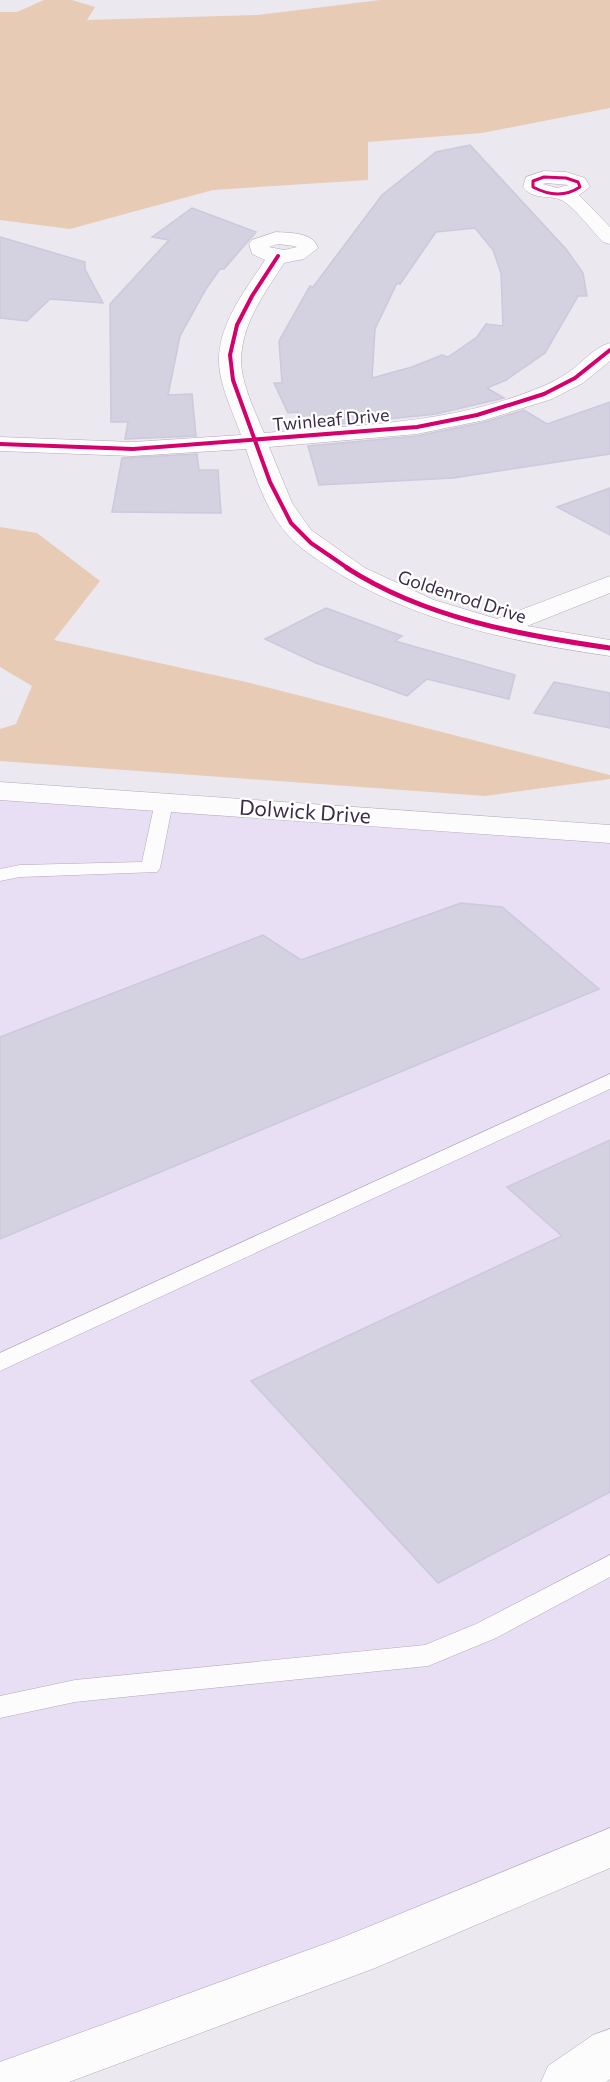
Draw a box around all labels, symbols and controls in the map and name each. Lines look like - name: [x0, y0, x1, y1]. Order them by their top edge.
- street label: Twinleaf Drive: [272, 403, 390, 435]
- street label: Goldenrod Drive: [395, 565, 529, 627]
- street label: Dolwick Drive: [238, 793, 372, 828]

